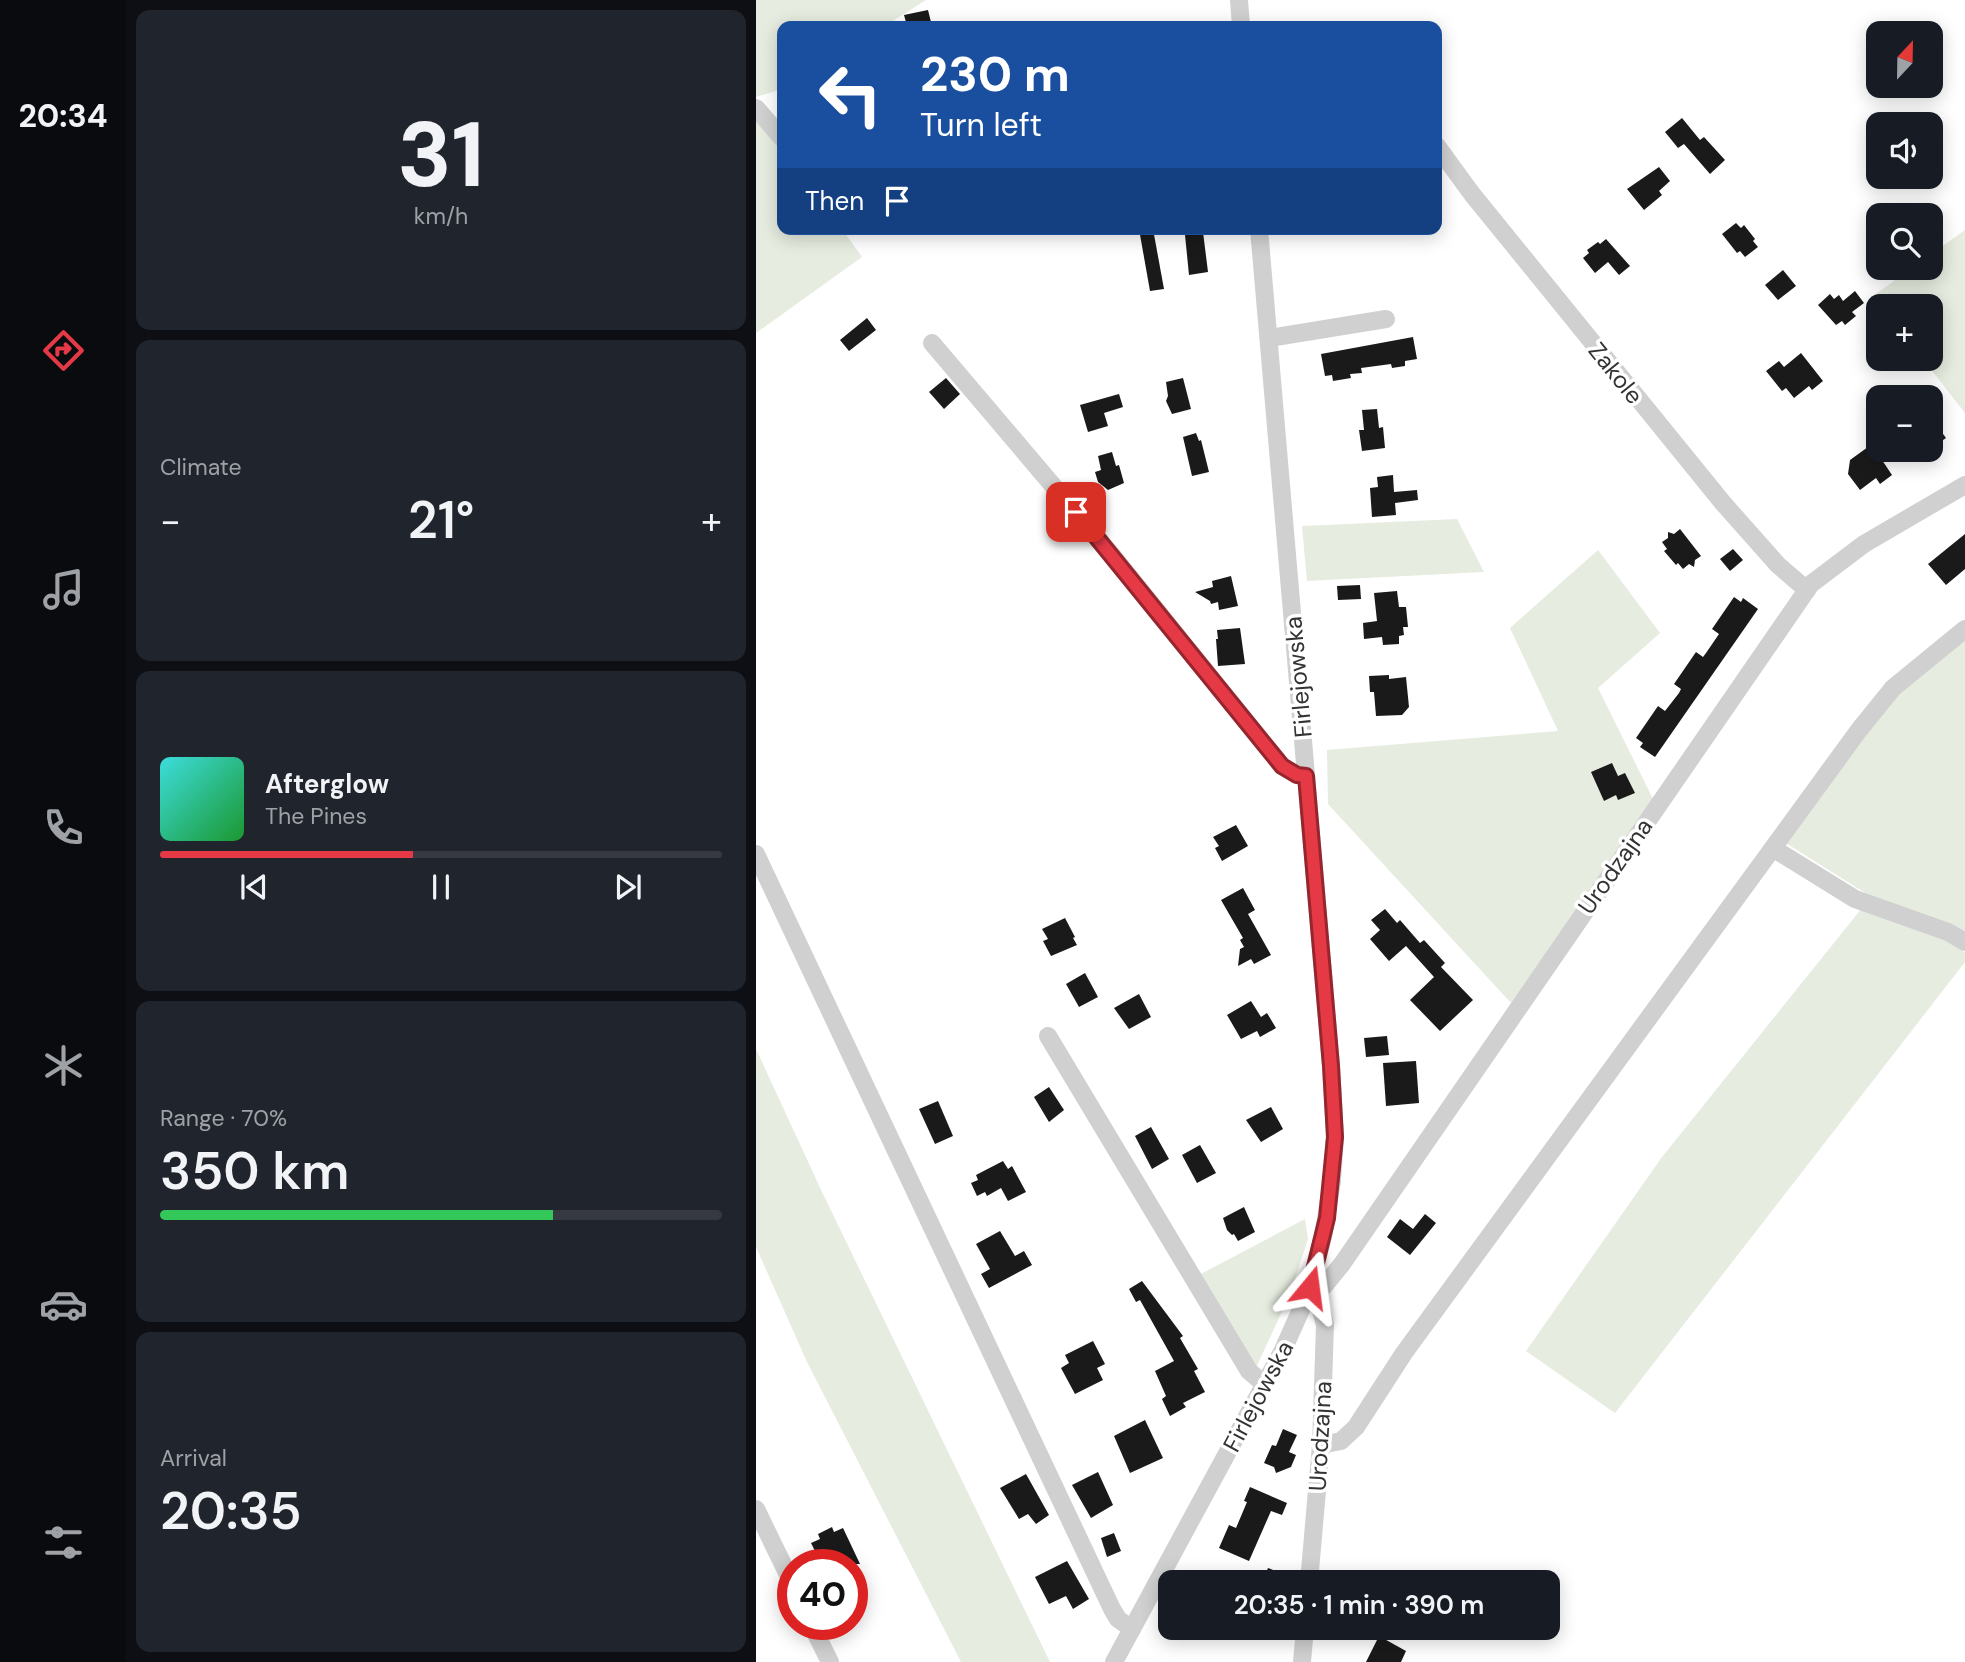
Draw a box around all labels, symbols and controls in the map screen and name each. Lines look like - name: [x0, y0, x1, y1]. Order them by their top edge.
- north arrow: [1866, 21, 1942, 98]
- map controls: [1866, 21, 1943, 462]
- text: 230 m: [920, 42, 1070, 106]
- icon: left: [805, 49, 896, 140]
- text: 20:34: [18, 95, 108, 137]
- text: 31: [397, 96, 485, 214]
- text: Turn left: [920, 104, 1042, 146]
- button: sound: [1866, 112, 1943, 189]
- icon: arrive: [878, 182, 916, 220]
- text: Then: [805, 184, 864, 218]
- text: km/h: [414, 201, 468, 231]
- button: search: [1866, 203, 1943, 280]
- button: +: [1866, 294, 1943, 371]
- icon: directions: [39, 326, 88, 375]
- street label: Zakole: [1582, 336, 1650, 410]
- button: −: [1866, 385, 1943, 462]
- text: Climate: [160, 452, 242, 482]
- pin: [1046, 482, 1106, 542]
- text: 21°: [408, 486, 474, 554]
- icon: arrive: [1057, 493, 1095, 531]
- text: −: [160, 496, 181, 546]
- text: +: [701, 496, 722, 546]
- icon: music: [39, 565, 88, 614]
- street label: Firlejowska: [1277, 615, 1319, 739]
- text: Afterglow: [265, 767, 389, 801]
- text: The Pines: [265, 801, 367, 831]
- icon: phone: [39, 803, 88, 852]
- street label: Urodzajna: [1571, 812, 1659, 920]
- icon: previous: [235, 868, 273, 906]
- icon: pause: [422, 868, 460, 906]
- icon: next: [609, 868, 647, 906]
- icon: climate: [39, 1041, 88, 1090]
- text: Range · 70%: [160, 1103, 287, 1133]
- text: 350 km: [160, 1137, 349, 1205]
- position arrow: [1273, 1250, 1347, 1324]
- icon: car: [39, 1280, 88, 1329]
- street label: Firlejowska: [1216, 1335, 1300, 1457]
- street label: Urodzajna: [1302, 1380, 1338, 1492]
- text: Arrival: [160, 1443, 227, 1473]
- text: 20:35: [160, 1477, 302, 1545]
- icon: filters: [39, 1518, 88, 1567]
- speed limit sign: 40: [777, 1549, 868, 1640]
- text: 20:35 · 1 min · 390 m: [1234, 1588, 1484, 1622]

